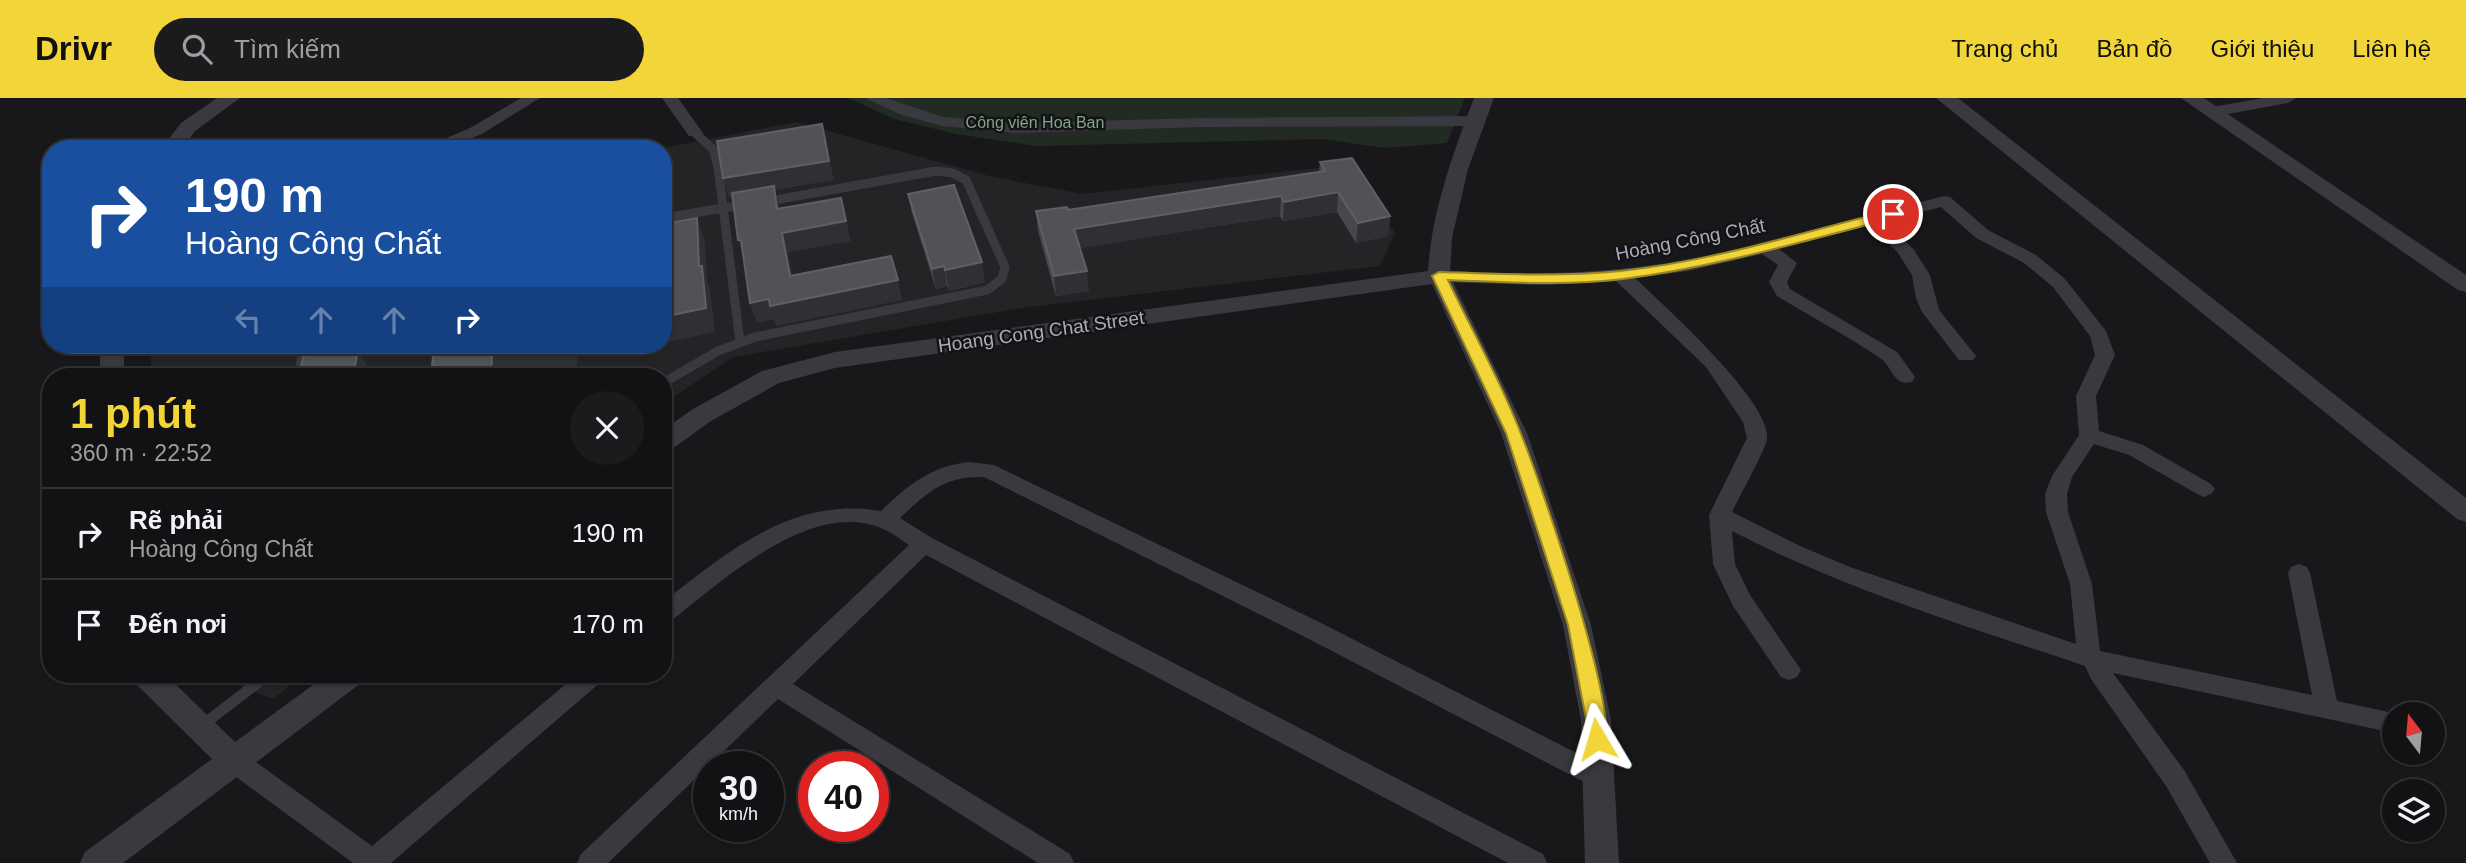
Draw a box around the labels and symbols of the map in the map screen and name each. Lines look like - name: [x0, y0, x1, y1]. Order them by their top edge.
- park label: Công viên Hoa Ban: [966, 114, 1104, 131]
- pin: [1863, 184, 1923, 244]
- street label: Hoàng Công Chất: [1613, 215, 1767, 264]
- street label: Hoang Cong Chat Street: [937, 307, 1146, 356]
- position arrow: [1560, 702, 1634, 776]
- north arrow: [2382, 702, 2445, 765]
- speed limit sign: 40: [798, 751, 889, 842]

